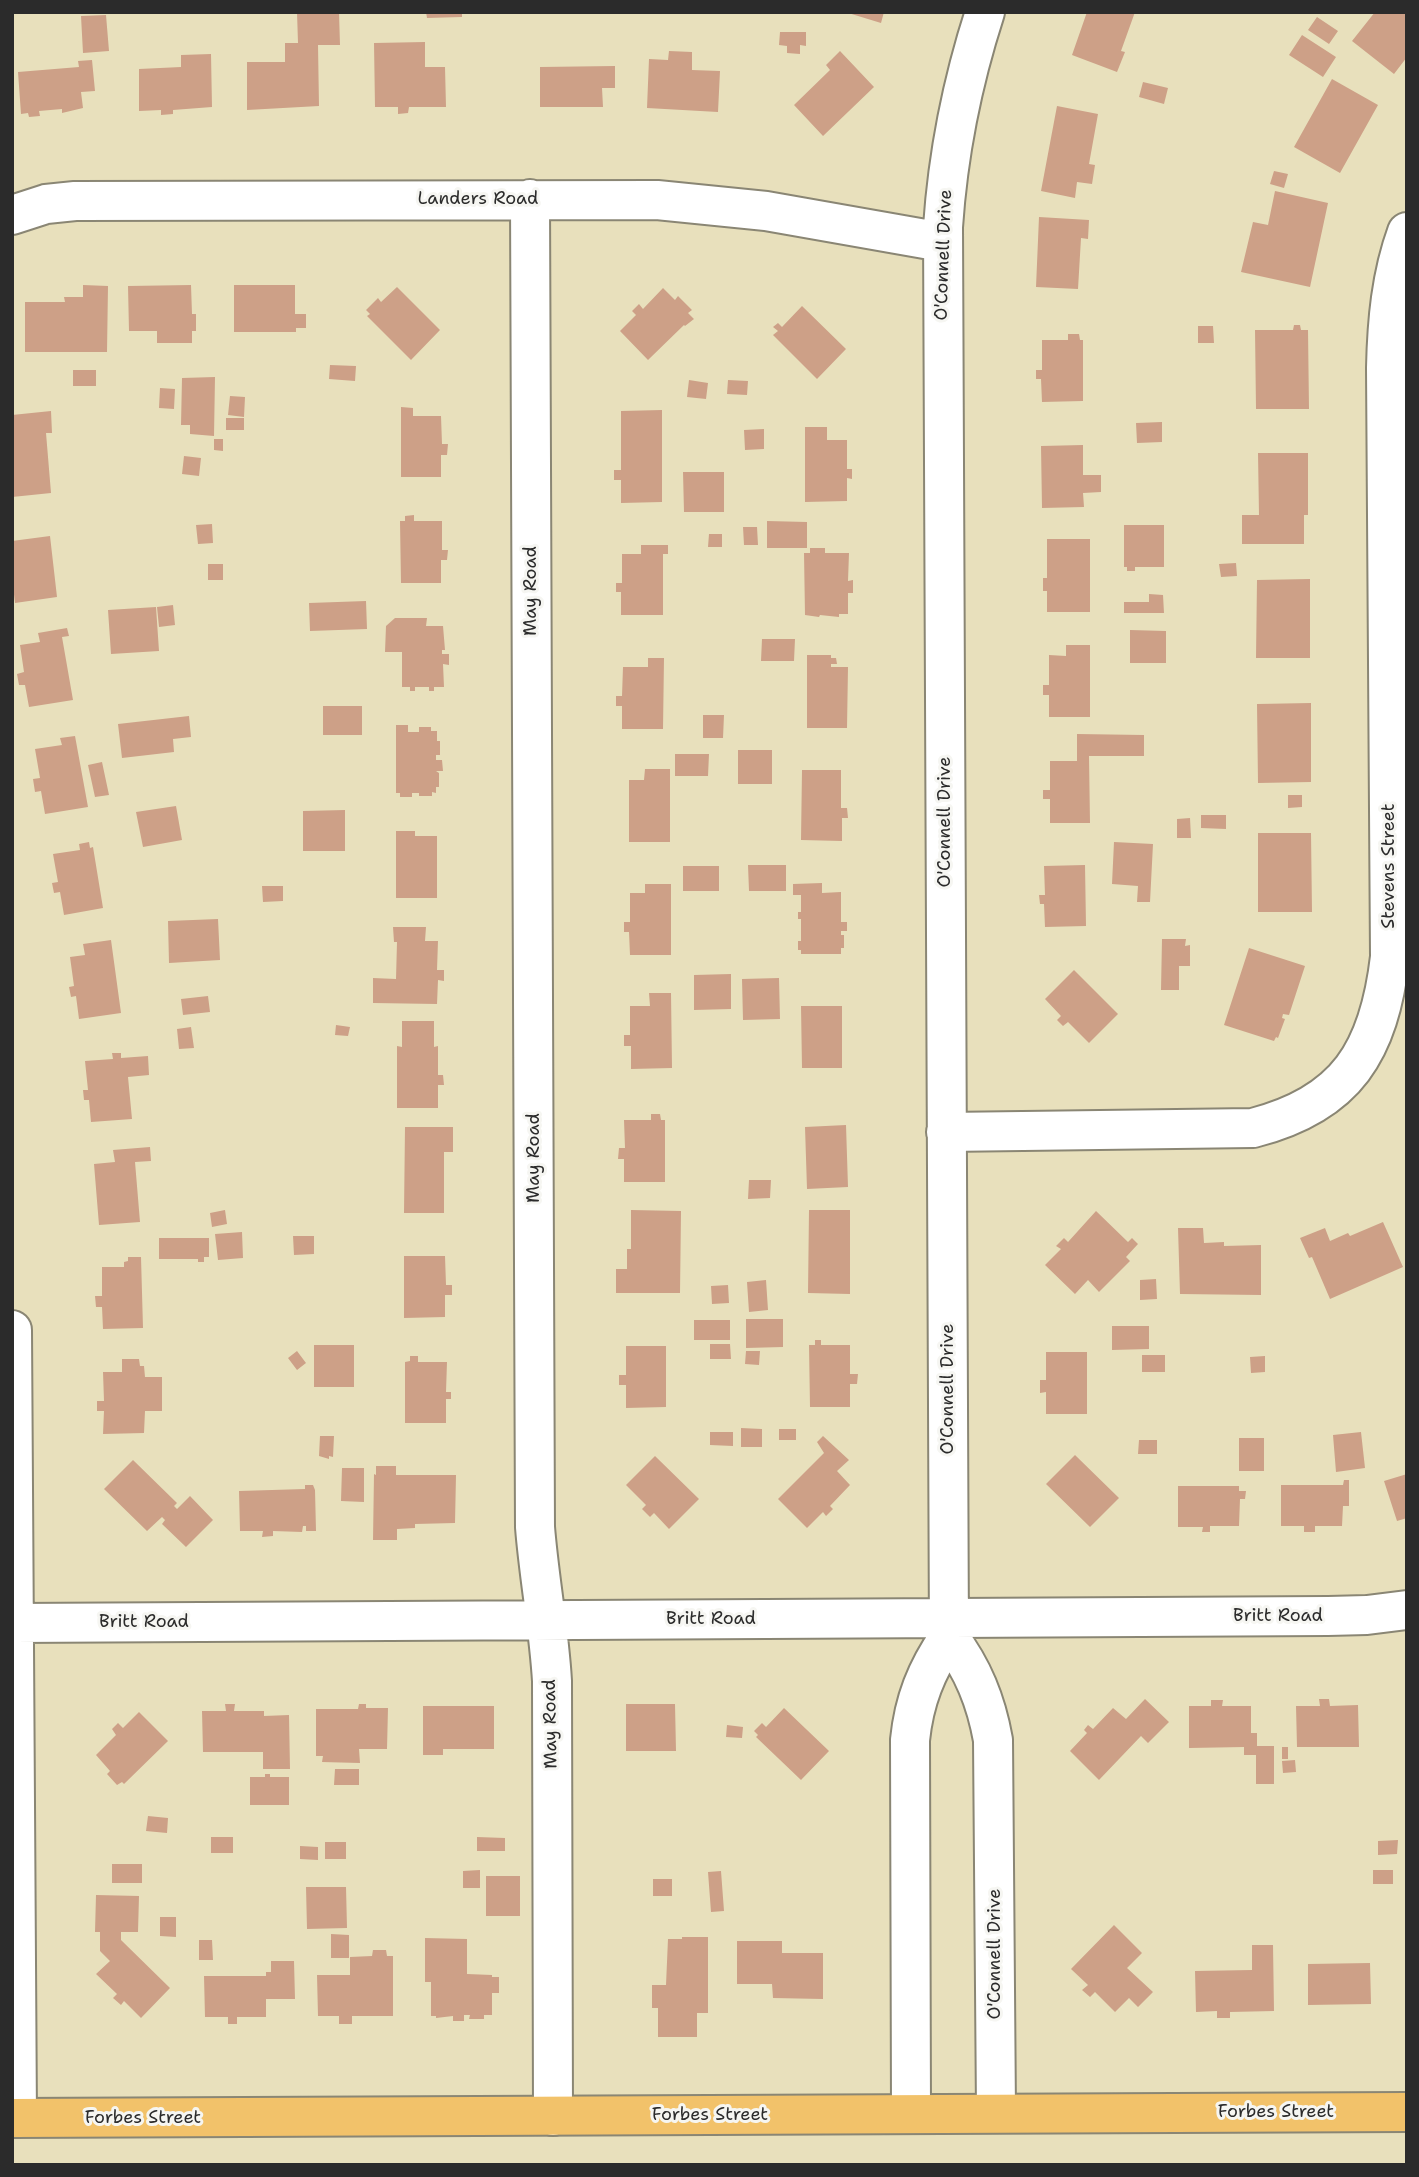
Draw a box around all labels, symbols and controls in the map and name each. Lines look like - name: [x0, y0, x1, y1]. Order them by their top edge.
- street label: Landers Road: [418, 188, 538, 210]
- street label: O'Connell Drive: [931, 189, 957, 321]
- street label: May Road: [520, 546, 542, 636]
- street label: O'Connell Drive: [934, 756, 956, 888]
- street label: Stevens Street: [1378, 803, 1400, 929]
- street label: May Road: [523, 1113, 545, 1203]
- street label: O'Connell Drive: [937, 1323, 959, 1455]
- street label: Britt Road: [1233, 1605, 1323, 1627]
- street label: Britt Road: [666, 1608, 756, 1630]
- street label: Britt Road: [99, 1611, 189, 1633]
- street label: May Road: [539, 1679, 563, 1769]
- street label: O'Connell Drive: [984, 1888, 1006, 2020]
- street label: Forbes Street: [1218, 2101, 1334, 2123]
- street label: Forbes Street: [652, 2104, 768, 2126]
- street label: Forbes Street: [85, 2107, 201, 2129]

